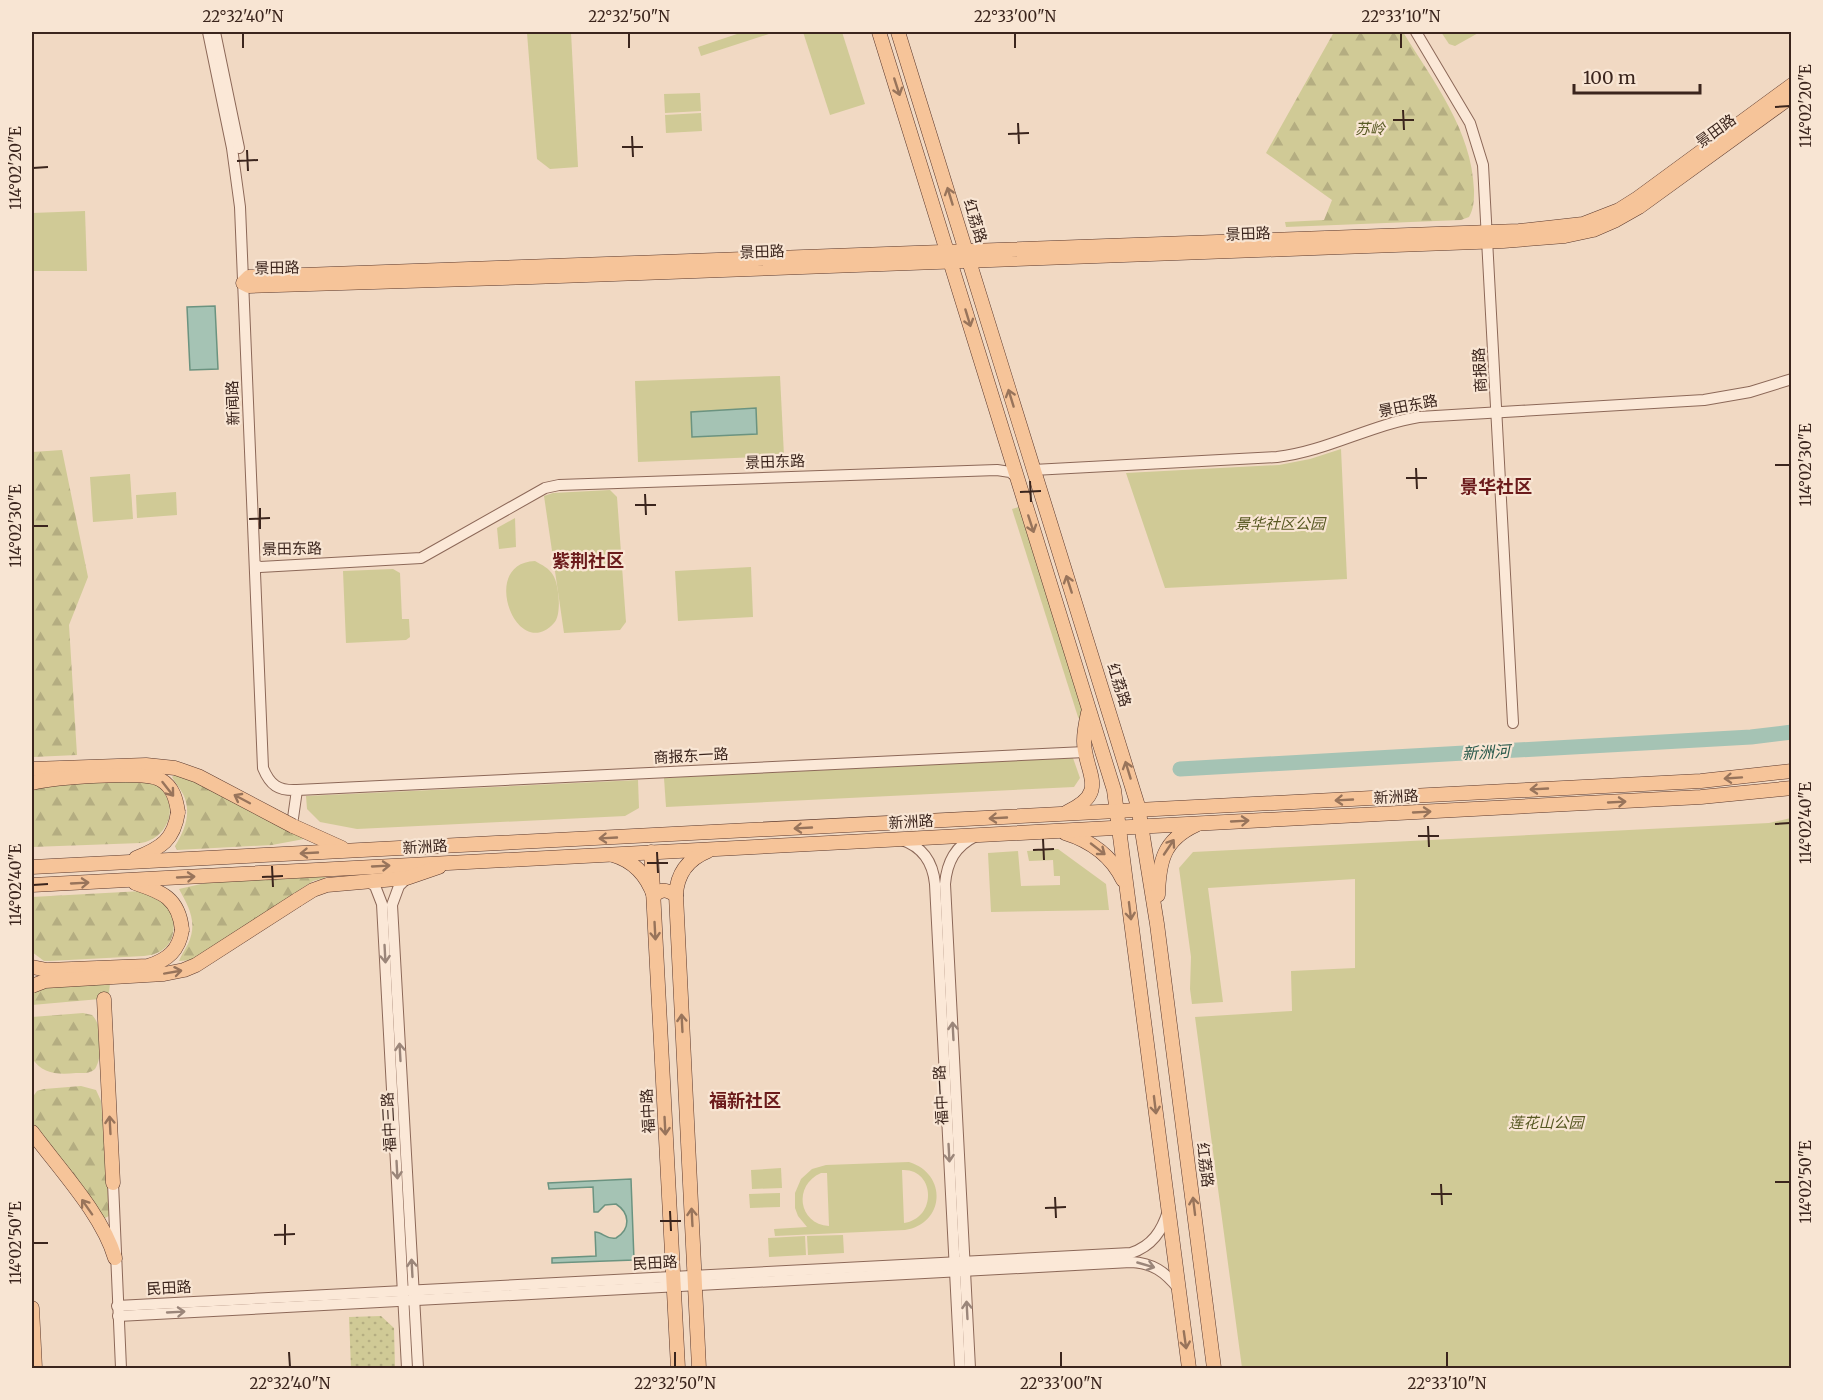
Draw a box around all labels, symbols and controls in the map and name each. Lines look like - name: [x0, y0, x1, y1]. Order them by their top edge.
- text: 22°32'40"N: [203, 7, 284, 26]
- text: 22°32'50"N: [588, 7, 670, 26]
- text: 22°33'00"N: [974, 7, 1056, 26]
- text: 22°33'10"N: [1362, 7, 1441, 26]
- scale bar: [1574, 57, 1700, 95]
- text: 114°02'20"E: [1796, 64, 1815, 148]
- text: 100 m: [1583, 66, 1636, 89]
- one-way arrow: [892, 77, 903, 96]
- street label: 景田路: [1692, 110, 1739, 152]
- park label: 苏岭: [1355, 119, 1387, 138]
- text: 114°02'20"E: [6, 126, 25, 210]
- one-way arrow: [943, 187, 954, 206]
- street label: 红荔路: [960, 197, 991, 245]
- street label: 景田路: [1225, 223, 1271, 244]
- street label: 景田路: [739, 241, 785, 262]
- street label: 景田路: [254, 258, 300, 277]
- one-way arrow: [963, 308, 974, 327]
- street label: 商报路: [1469, 347, 1490, 393]
- street label: 新闻路: [222, 380, 243, 426]
- one-way arrow: [1005, 389, 1016, 408]
- street label: 景田东路: [1377, 390, 1439, 421]
- text: 114°02'30"E: [1796, 423, 1815, 507]
- street label: 景田东路: [745, 451, 805, 472]
- district label: 景华社区: [1460, 475, 1532, 498]
- text: 114°02'30"E: [6, 484, 25, 568]
- one-way arrow: [1026, 514, 1037, 533]
- park label: 景华社区公园: [1235, 514, 1327, 533]
- street label: 景田东路: [262, 538, 322, 559]
- district label: 紫荆社区: [552, 549, 624, 572]
- one-way arrow: [1063, 575, 1074, 594]
- street label: 红荔路: [1103, 661, 1135, 709]
- water label: 新洲河: [1462, 741, 1513, 763]
- street label: 商报东一路: [653, 744, 729, 767]
- one-way arrow: [1122, 761, 1133, 780]
- one-way arrow: [1724, 773, 1744, 784]
- one-way arrow: [162, 780, 175, 796]
- text: 114°02'40"E: [1796, 781, 1815, 864]
- one-way arrow: [1529, 784, 1549, 795]
- street label: 新洲路: [1373, 786, 1419, 807]
- one-way arrow: [233, 793, 251, 804]
- one-way arrow: [1335, 794, 1355, 805]
- one-way arrow: [1607, 796, 1627, 807]
- one-way arrow: [1412, 806, 1432, 817]
- street label: 新洲路: [888, 811, 934, 832]
- one-way arrow: [988, 812, 1008, 823]
- one-way arrow: [1230, 816, 1249, 827]
- one-way arrow: [794, 822, 814, 833]
- one-way arrow: [599, 832, 619, 843]
- street label: 新洲路: [402, 836, 448, 857]
- one-way arrow: [1163, 840, 1175, 856]
- text: 114°02'40"E: [6, 843, 25, 926]
- one-way arrow: [1090, 843, 1106, 856]
- one-way arrow: [299, 848, 319, 859]
- one-way arrow: [370, 861, 390, 872]
- one-way arrow: [176, 872, 196, 883]
- one-way arrow: [69, 877, 89, 888]
- one-way arrow: [1125, 901, 1136, 921]
- one-way arrow: [650, 921, 661, 941]
- one-way arrow: [380, 944, 391, 964]
- one-way arrow: [162, 966, 182, 977]
- one-way arrow: [677, 1013, 688, 1033]
- one-way arrow: [947, 1022, 958, 1042]
- one-way arrow: [395, 1043, 406, 1063]
- street label: 福中一路: [929, 1065, 952, 1125]
- street label: 福中路: [637, 1088, 658, 1134]
- district label: 福新社区: [709, 1089, 781, 1112]
- street label: 福中三路: [377, 1092, 400, 1152]
- one-way arrow: [1150, 1094, 1161, 1114]
- park label: 莲花山公园: [1508, 1113, 1585, 1132]
- one-way arrow: [105, 1115, 116, 1135]
- one-way arrow: [660, 1115, 671, 1135]
- text: 114°02'50"E: [1796, 1140, 1815, 1223]
- street label: 红荔路: [1193, 1141, 1218, 1188]
- one-way arrow: [943, 1143, 954, 1163]
- one-way arrow: [391, 1159, 402, 1179]
- one-way arrow: [1188, 1197, 1199, 1217]
- one-way arrow: [81, 1199, 93, 1216]
- text: 114°02'50"E: [6, 1201, 25, 1284]
- one-way arrow: [686, 1208, 697, 1228]
- street label: 民田路: [632, 1252, 678, 1273]
- one-way arrow: [407, 1259, 418, 1279]
- one-way arrow: [1136, 1260, 1155, 1271]
- street label: 民田路: [146, 1277, 192, 1298]
- one-way arrow: [962, 1301, 973, 1321]
- one-way arrow: [166, 1307, 186, 1318]
- one-way arrow: [1180, 1329, 1191, 1349]
- text: 22°32'40"N: [250, 1374, 331, 1393]
- text: 22°32'50"N: [634, 1374, 716, 1393]
- text: 22°33'00"N: [1020, 1374, 1102, 1393]
- text: 22°33'10"N: [1408, 1374, 1487, 1393]

